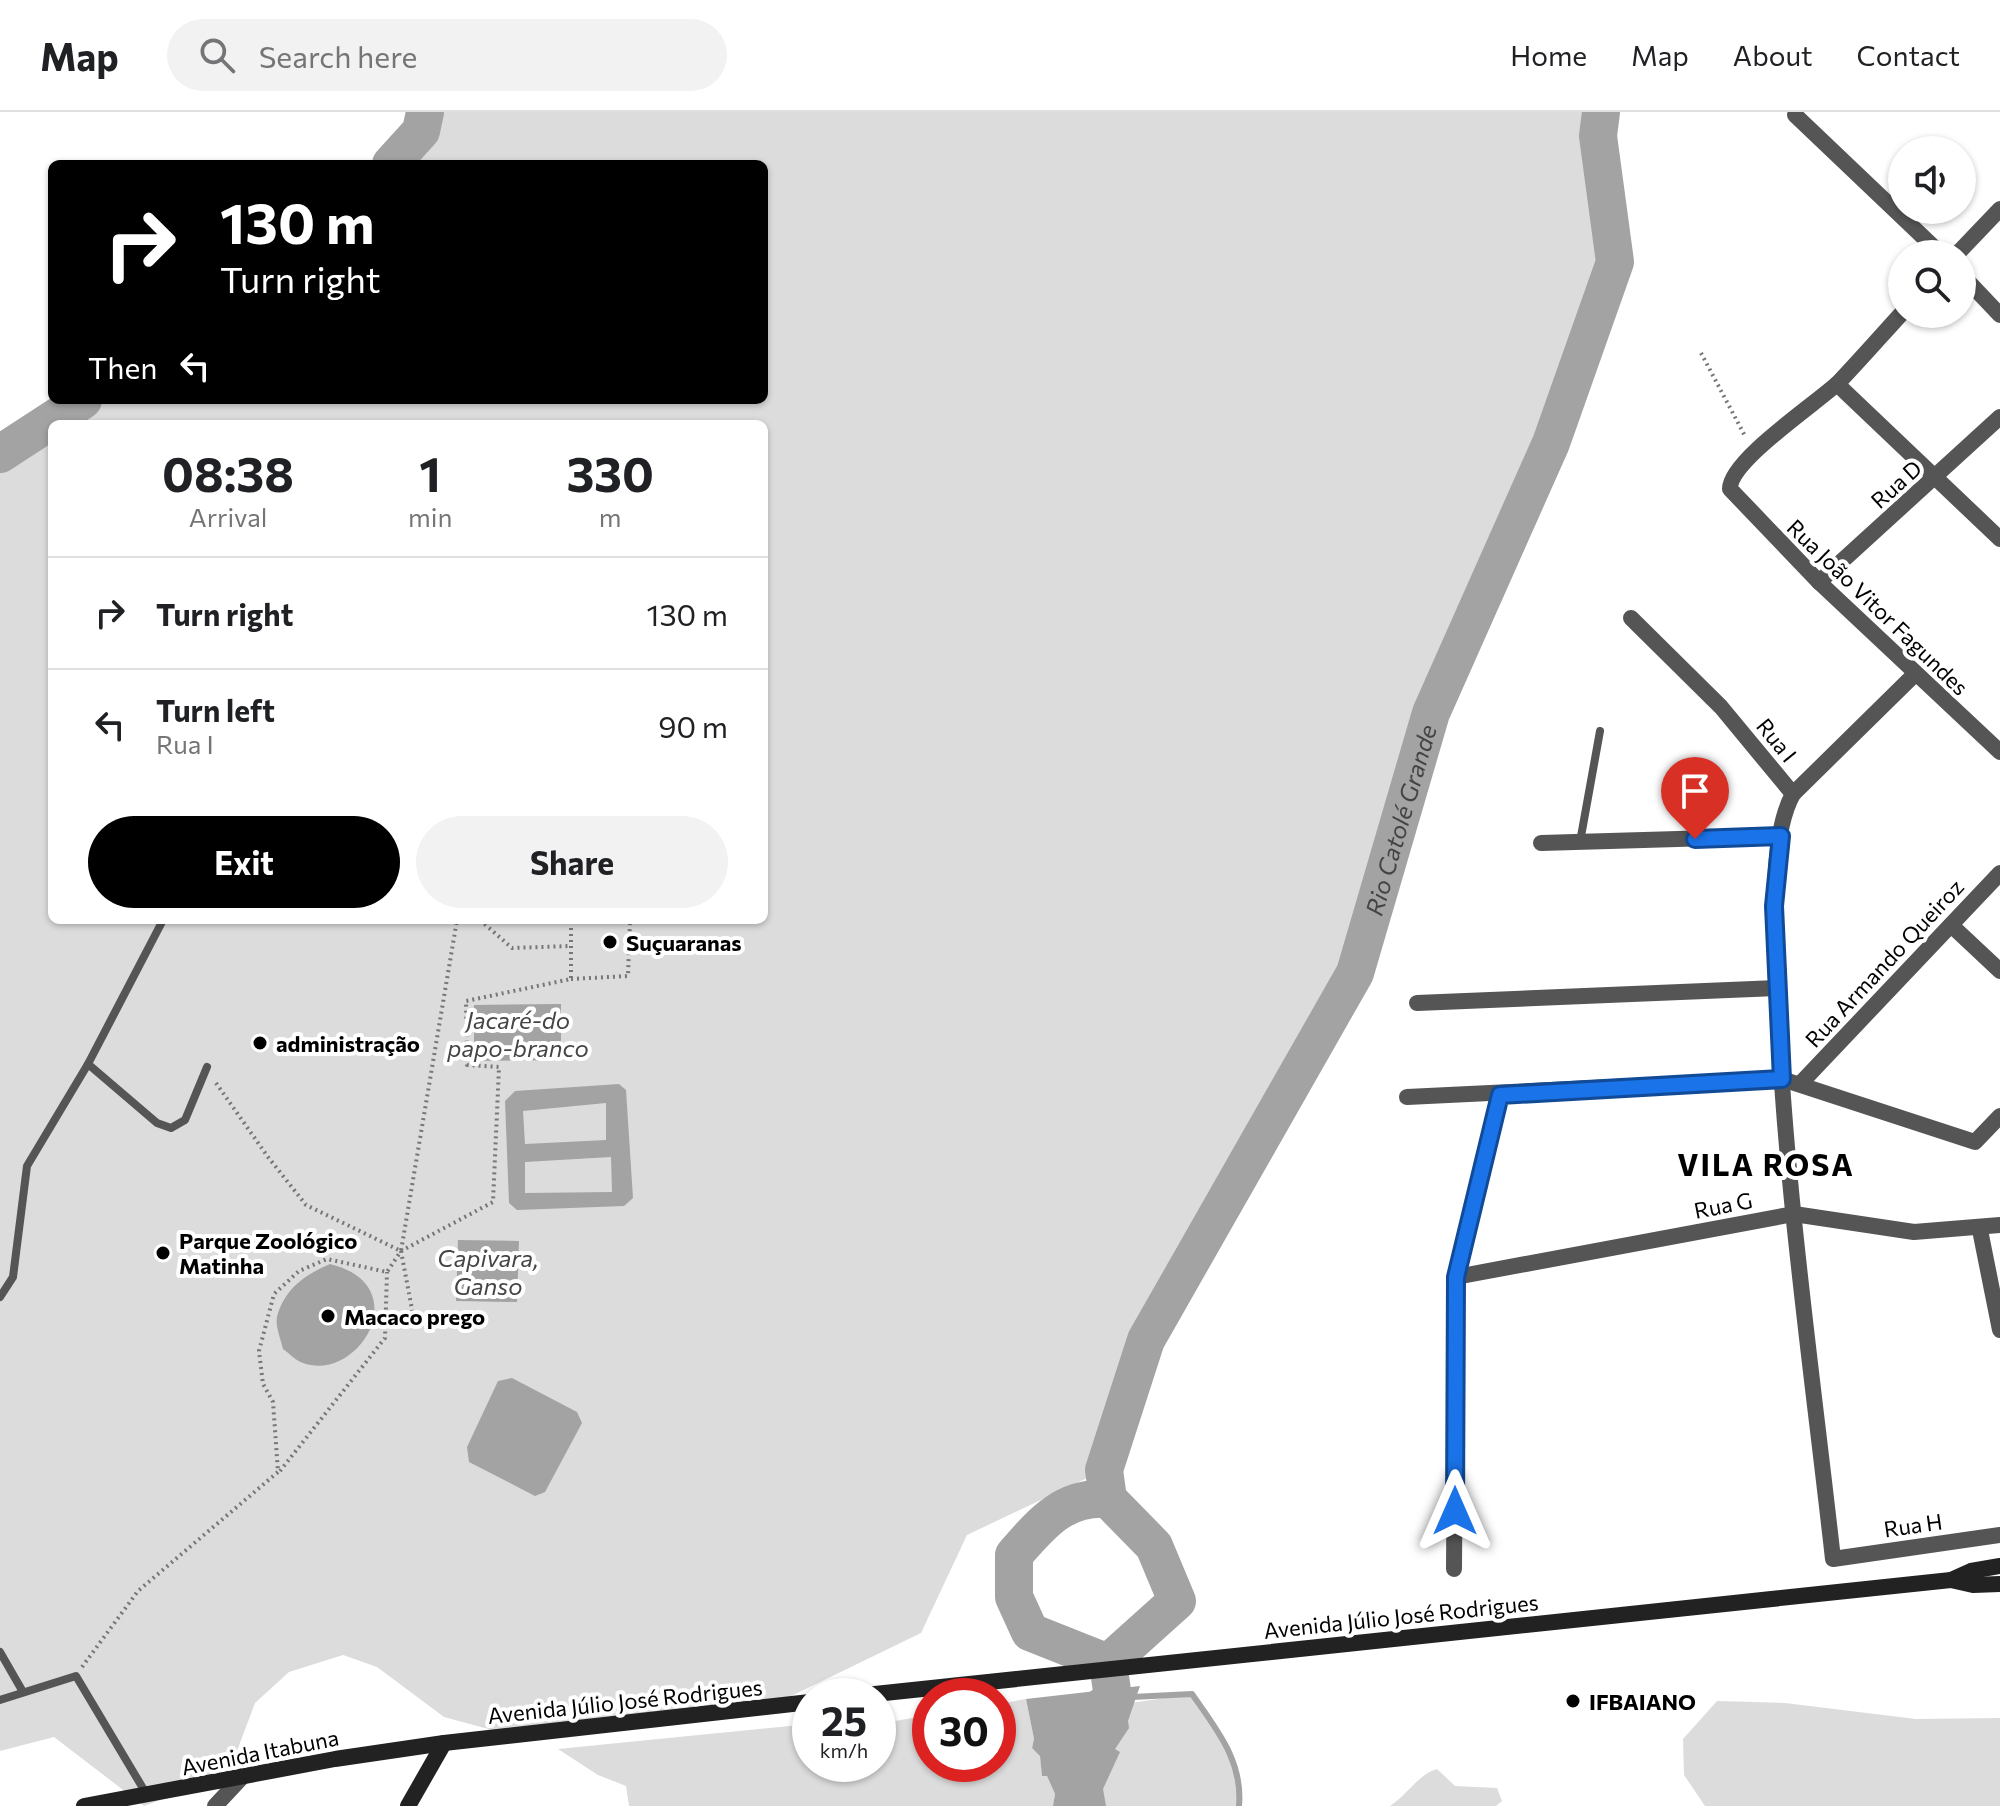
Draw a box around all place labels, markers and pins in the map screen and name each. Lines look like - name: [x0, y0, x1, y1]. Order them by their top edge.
- pin: [1661, 757, 1729, 839]
- place label: Suçuaranas: [626, 929, 742, 956]
- marker: Suçuaranas: [601, 933, 619, 951]
- place label: administração: [276, 1030, 420, 1057]
- marker: administração: [251, 1034, 269, 1052]
- place label: Parque Zoológico Matinha: [179, 1227, 358, 1279]
- marker: Parque Zoológico Matinha: [154, 1244, 172, 1262]
- place label: Macaco prego: [344, 1303, 485, 1330]
- marker: Macaco prego: [319, 1307, 337, 1325]
- place label: IFBAIANO: [1589, 1688, 1696, 1715]
- marker: IFBAIANO: [1564, 1692, 1582, 1710]

